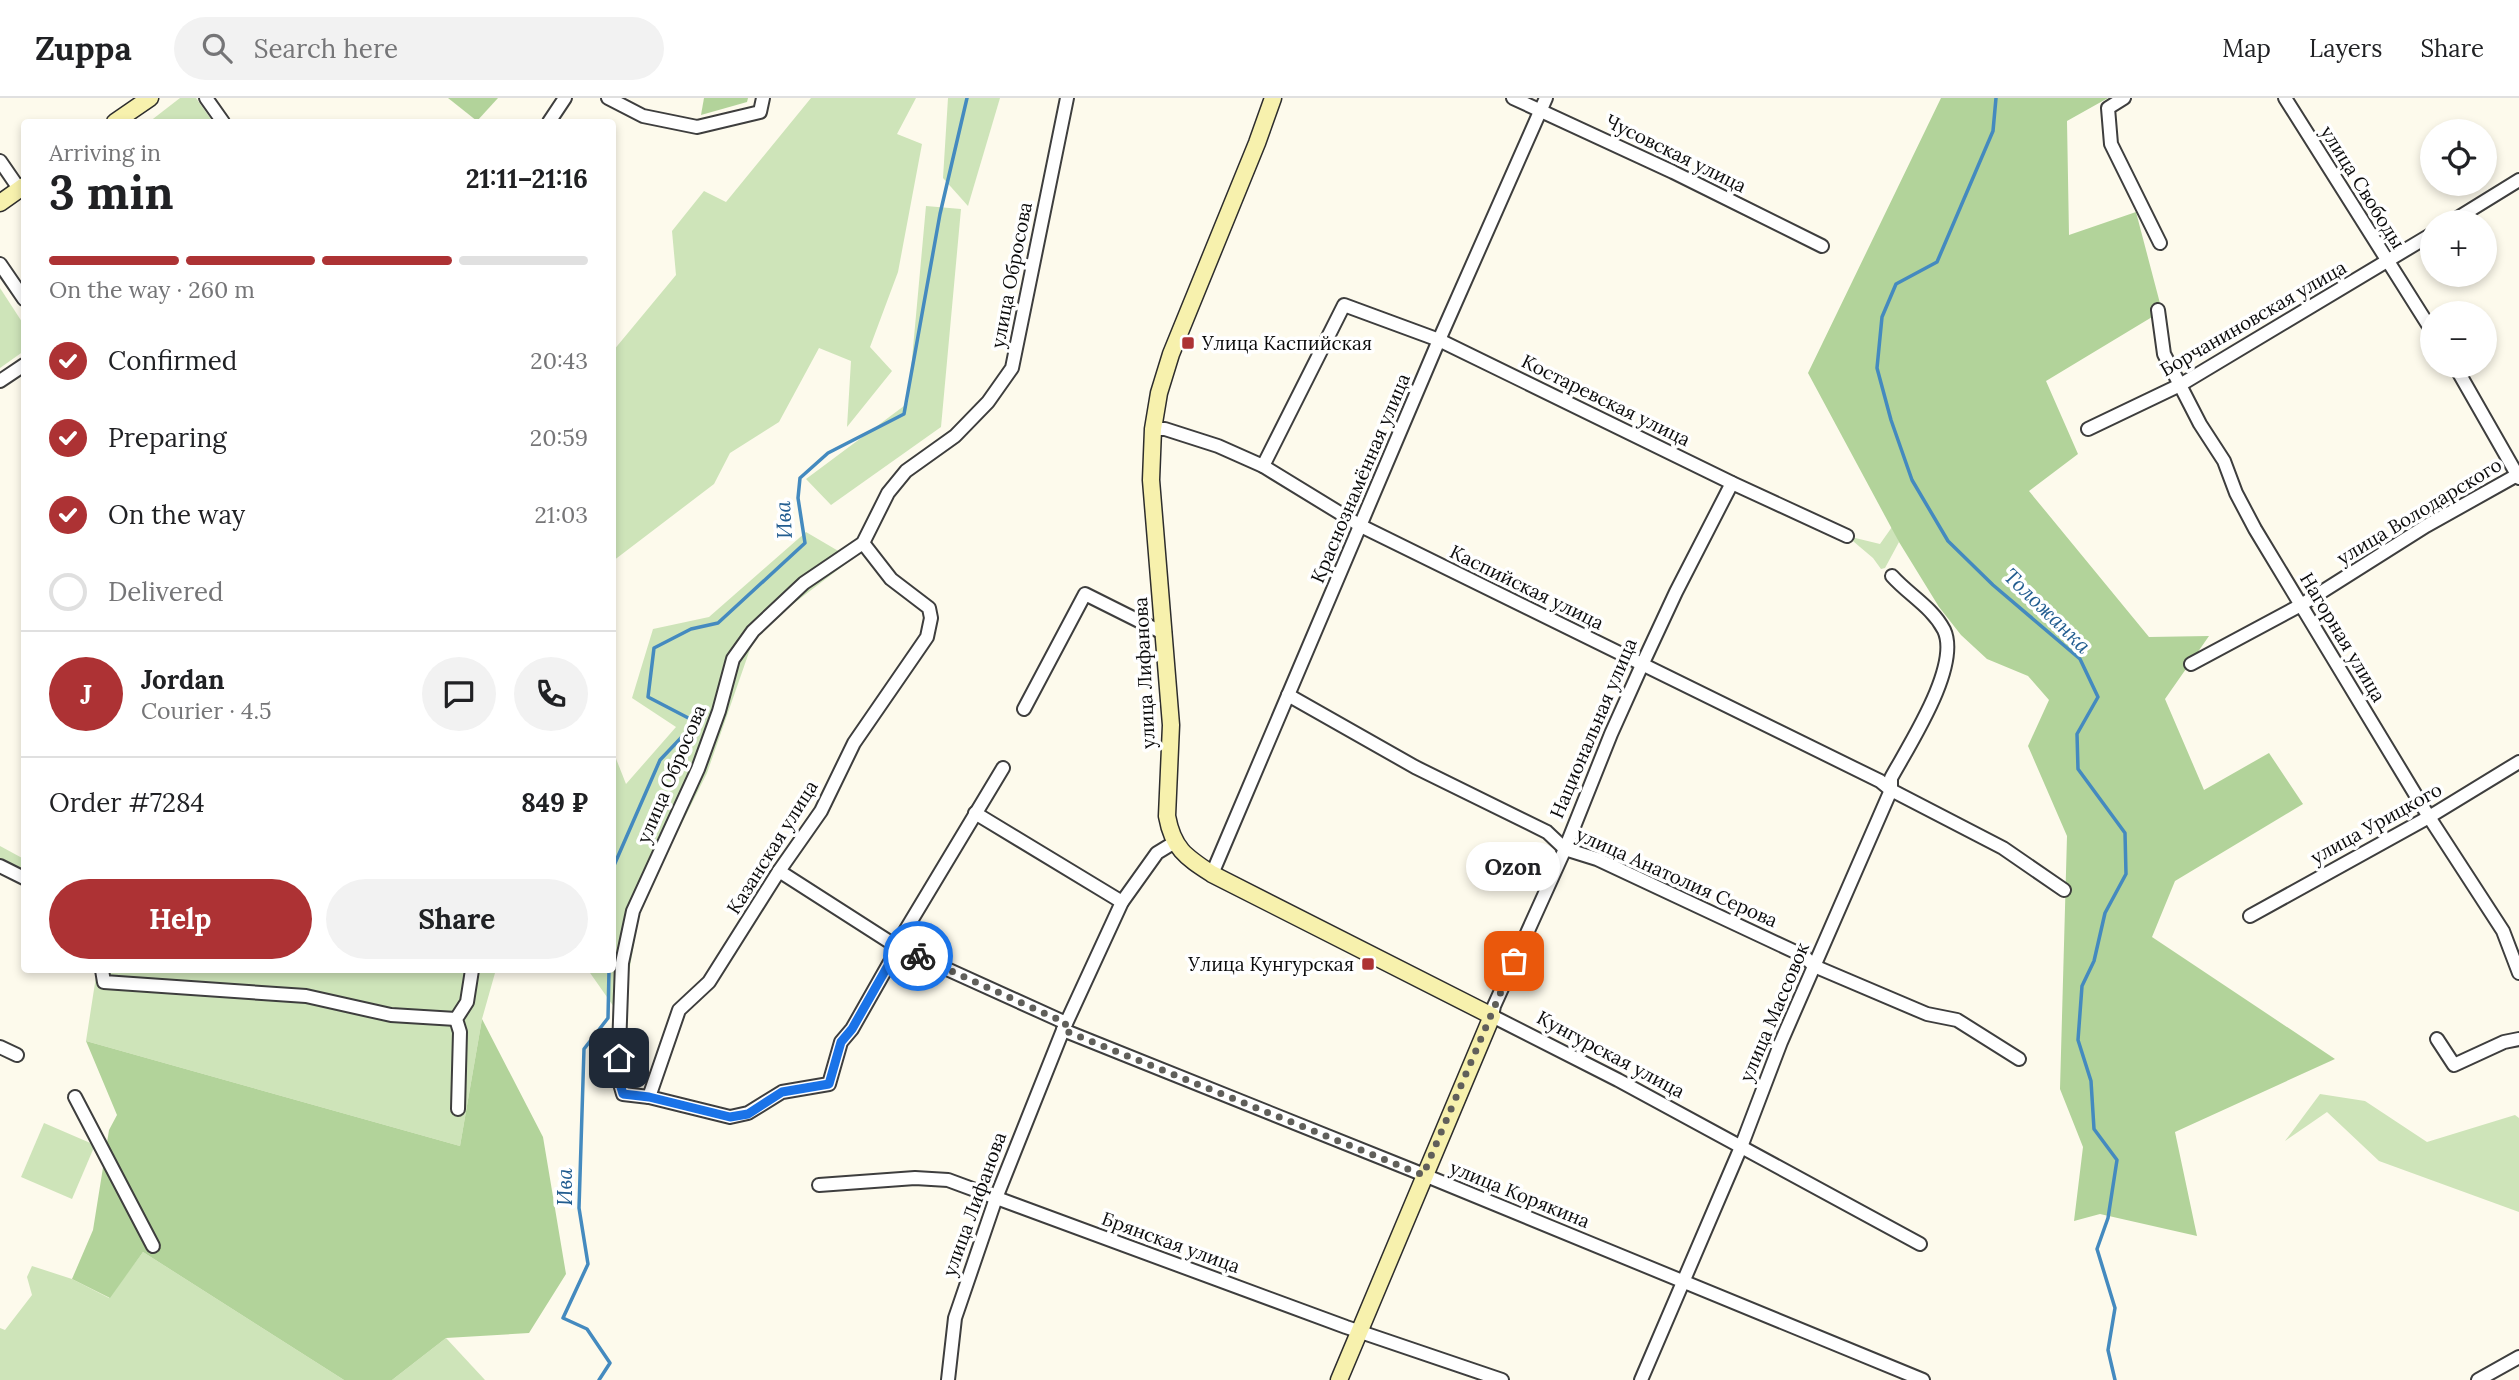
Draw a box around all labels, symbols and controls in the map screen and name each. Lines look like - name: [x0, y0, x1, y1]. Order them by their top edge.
- search box: [174, 17, 664, 80]
- text: Zuppa: [35, 27, 132, 69]
- icon: search: [198, 29, 236, 67]
- text: Search here: [254, 32, 398, 65]
- text: Map: [2222, 33, 2271, 64]
- text: Layers: [2309, 33, 2382, 64]
- text: Share: [2420, 33, 2484, 64]
- street label: Чусовская улица: [1602, 108, 1751, 198]
- map controls: [2420, 119, 2497, 378]
- button: locate: [2420, 119, 2497, 196]
- street label: улица Свободы: [2316, 121, 2410, 253]
- text: Arriving in: [49, 138, 161, 167]
- text: 21:11–21:16: [466, 162, 588, 195]
- text: 3 min: [49, 163, 174, 222]
- street label: улица Обросова: [985, 200, 1037, 350]
- button: +: [2420, 210, 2497, 287]
- street label: Борчаниновская улица: [2155, 255, 2351, 381]
- text: On the way · 260 m: [49, 275, 255, 304]
- button: −: [2420, 301, 2497, 378]
- place label: Улица Каспийская: [1201, 331, 1372, 355]
- marker: Улица Каспийская: [1180, 335, 1196, 351]
- icon: check: [49, 342, 87, 380]
- text: Confirmed: [108, 344, 237, 377]
- text: 20:43: [530, 346, 588, 375]
- street label: Костаревская улица: [1518, 349, 1694, 451]
- street label: Краснознамённая улица: [1305, 369, 1415, 586]
- icon: check: [49, 419, 87, 457]
- text: Preparing: [108, 421, 227, 454]
- text: 20:59: [530, 423, 588, 452]
- street label: улица Володарского: [2332, 452, 2506, 570]
- icon: check: [49, 496, 87, 534]
- text: On the way: [108, 498, 245, 531]
- text: 21:03: [534, 500, 588, 529]
- water label: Ива: [769, 500, 798, 540]
- street label: Каспийская улица: [1446, 539, 1608, 635]
- water label: Толожанка: [1998, 562, 2097, 659]
- street label: Нагорная улица: [2295, 568, 2391, 706]
- text: Delivered: [108, 575, 224, 608]
- street label: улица Лифанова: [1128, 596, 1160, 750]
- street label: Национальная улица: [1544, 634, 1642, 822]
- button: chat: [422, 657, 496, 731]
- button: phone: [514, 657, 588, 731]
- text: Jordan: [141, 663, 225, 696]
- text: J: [80, 678, 92, 711]
- text: Courier · 4.5: [141, 696, 272, 725]
- street label: улица Обросова: [631, 701, 711, 847]
- street label: Казанская улица: [721, 776, 823, 918]
- street label: улица Урицкого: [2306, 777, 2446, 869]
- text: Order #7284: [49, 786, 205, 819]
- text: 849 ₽: [521, 786, 588, 819]
- street label: улица Анатолия Серова: [1573, 822, 1782, 932]
- callout: Ozon: [1467, 842, 1561, 891]
- text: Ozon: [1484, 852, 1542, 881]
- button: Help: [49, 879, 312, 959]
- button: Share: [326, 879, 588, 959]
- courier: [883, 921, 953, 991]
- pin: [1484, 931, 1544, 991]
- icon: bike: [899, 937, 937, 975]
- street label: улица Массовок: [1734, 938, 1815, 1085]
- icon: bag: [1495, 942, 1533, 980]
- place label: Улица Кунгурская: [1187, 952, 1354, 976]
- marker: Улица Кунгурская: [1360, 956, 1376, 972]
- street label: Кунгурская улица: [1533, 1005, 1689, 1103]
- pin: [589, 1028, 649, 1088]
- icon: home: [600, 1039, 638, 1077]
- street label: улица Лифанова: [937, 1128, 1011, 1279]
- street label: улица Корякина: [1446, 1155, 1594, 1233]
- water label: Ива: [551, 1168, 578, 1206]
- street label: Брянская улица: [1099, 1206, 1244, 1278]

